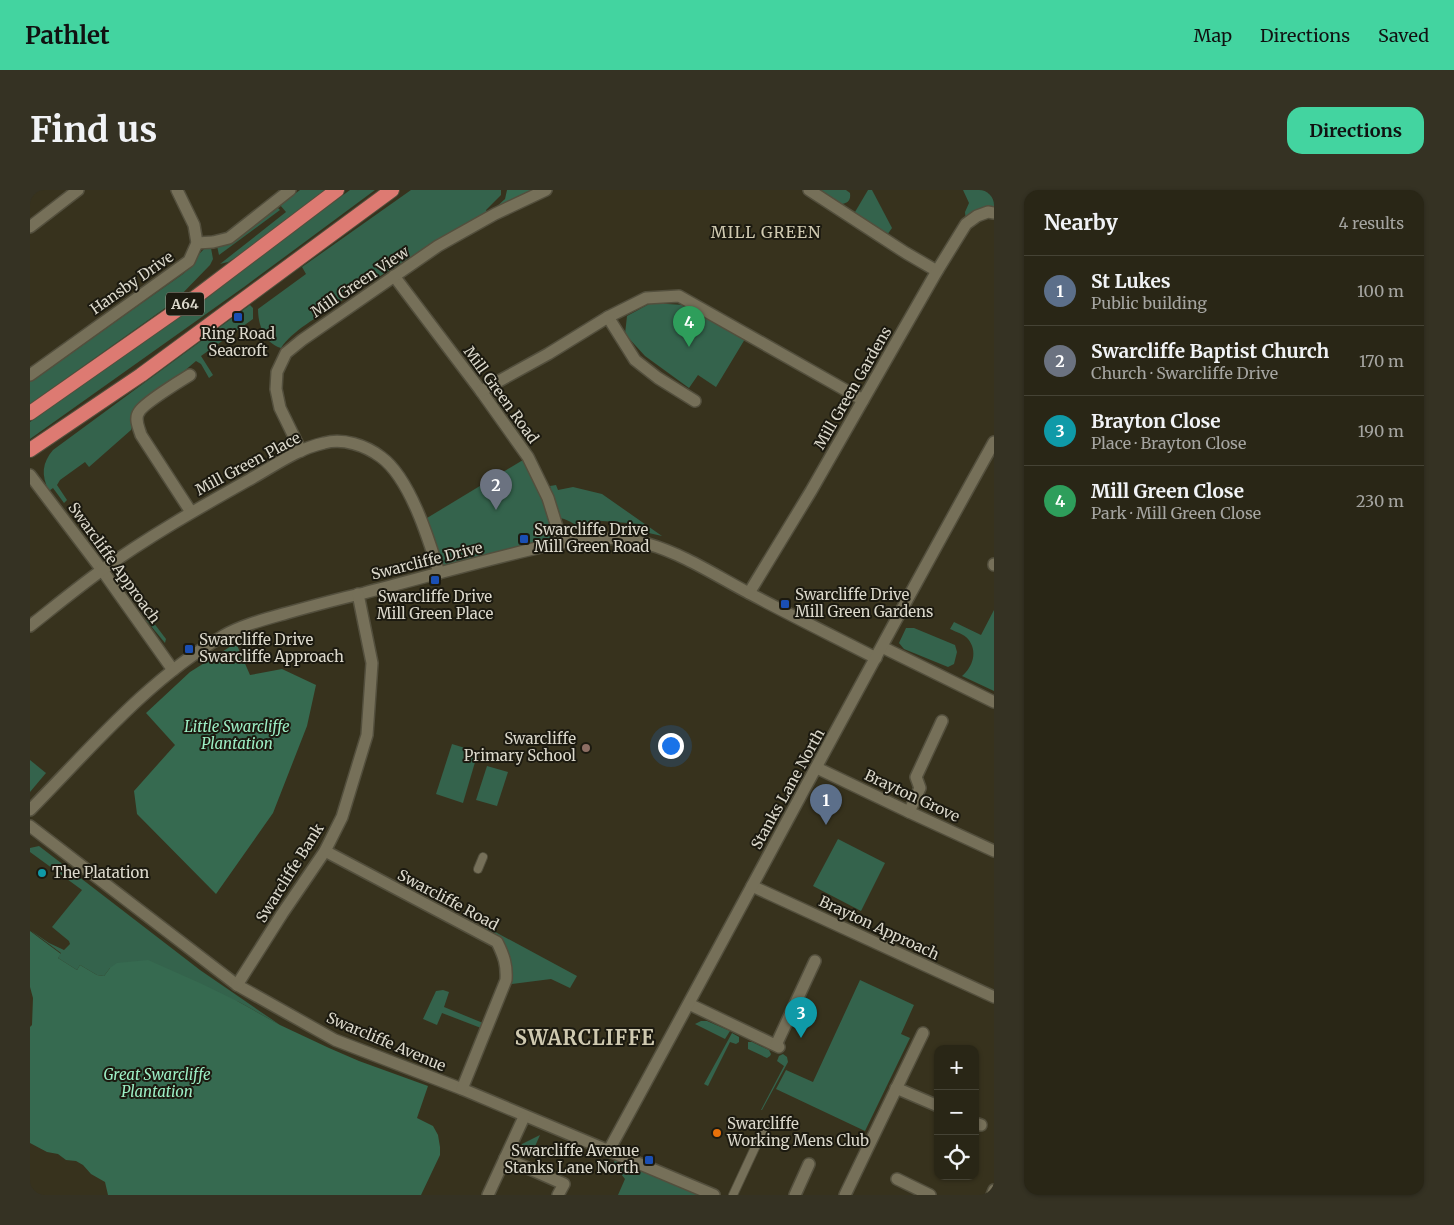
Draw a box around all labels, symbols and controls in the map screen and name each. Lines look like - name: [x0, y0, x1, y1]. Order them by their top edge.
- text: Pathlet: [25, 20, 110, 51]
- text: Map: [1194, 24, 1232, 47]
- text: Directions: [1260, 24, 1350, 47]
- text: Saved: [1378, 24, 1429, 47]
- button: Directions: [1287, 107, 1424, 154]
- text: Find us: [30, 108, 157, 152]
- text: Nearby: [1044, 209, 1118, 236]
- text: 4 results: [1338, 213, 1404, 233]
- district label: MILL GREEN: [711, 222, 821, 242]
- street label: Mill Green View: [307, 242, 413, 321]
- street label: Hansby Drive: [86, 247, 177, 318]
- text: St Lukes: [1091, 269, 1171, 293]
- text: 1: [1056, 281, 1064, 301]
- text: 100 m: [1357, 281, 1404, 301]
- road number: A64: [166, 292, 204, 316]
- text: Public building: [1091, 293, 1207, 313]
- pin: 4: [673, 306, 705, 347]
- marker: Ring Road Seacroft: [232, 311, 244, 323]
- street label: Mill Green Gardens: [810, 323, 895, 452]
- place label: Ring Road Seacroft: [201, 324, 275, 360]
- text: Swarcliffe Baptist Church: [1091, 339, 1329, 363]
- street label: Mill Green Road: [460, 342, 543, 447]
- text: 2: [1055, 351, 1065, 371]
- text: 170 m: [1359, 351, 1404, 371]
- text: Church · Swarcliffe Drive: [1091, 363, 1278, 383]
- text: Brayton Close: [1091, 409, 1221, 433]
- text: 3: [1055, 421, 1065, 441]
- text: 190 m: [1358, 421, 1404, 441]
- street label: Mill Green Place: [192, 428, 304, 499]
- text: Place · Brayton Close: [1091, 433, 1246, 453]
- pin: 2: [480, 469, 512, 510]
- text: Mill Green Close: [1091, 479, 1244, 503]
- text: 4: [1055, 491, 1065, 511]
- text: 230 m: [1356, 491, 1404, 511]
- street label: Swarcliffe Approach: [64, 499, 165, 627]
- text: Park · Mill Green Close: [1091, 503, 1261, 523]
- place label: Swarcliffe Drive Mill Green Road: [534, 520, 649, 556]
- marker: Swarcliffe Drive Mill Green Road: [518, 533, 530, 545]
- street label: Swarcliffe Drive: [369, 537, 485, 584]
- marker: Swarcliffe Drive Mill Green Place: [429, 574, 441, 586]
- place label: Swarcliffe Drive Mill Green Gardens: [795, 585, 933, 621]
- place label: Swarcliffe Drive Mill Green Place: [377, 587, 493, 623]
- marker: Swarcliffe Drive Mill Green Gardens: [779, 598, 791, 610]
- place label: Swarcliffe Drive Swarcliffe Approach: [199, 630, 344, 666]
- marker: Swarcliffe Drive Swarcliffe Approach: [183, 643, 195, 655]
- park label: Little Swarcliffe Plantation: [184, 717, 290, 753]
- street label: Stanks Lane North: [747, 725, 829, 852]
- place label: Swarcliffe Primary School: [464, 729, 576, 765]
- your location: [658, 733, 684, 759]
- marker: Swarcliffe Primary School: [580, 742, 592, 754]
- street label: Brayton Grove: [862, 765, 963, 826]
- pin: 1: [810, 784, 842, 825]
- street label: Swarcliffe Bank: [252, 819, 328, 926]
- place label: The Platation: [52, 863, 149, 882]
- street label: Swarcliffe Road: [394, 865, 502, 934]
- marker: The Platation: [36, 867, 48, 879]
- street label: Brayton Approach: [816, 891, 942, 964]
- pin: 3: [785, 997, 817, 1038]
- street label: Swarcliffe Avenue: [324, 1008, 449, 1075]
- district label: SWARCLIFFE: [515, 1025, 655, 1050]
- map controls: [934, 1045, 979, 1180]
- button: +: [934, 1045, 979, 1090]
- park label: Great Swarcliffe Plantation: [103, 1065, 211, 1101]
- button: −: [934, 1090, 979, 1135]
- place label: Swarcliffe Working Mens Club: [726, 1114, 869, 1150]
- marker: Swarcliffe Working Mens Club: [711, 1127, 723, 1139]
- button: locate: [934, 1135, 979, 1180]
- place label: Swarcliffe Avenue Stanks Lane North: [504, 1141, 639, 1177]
- marker: Swarcliffe Avenue Stanks Lane North: [643, 1154, 655, 1166]

